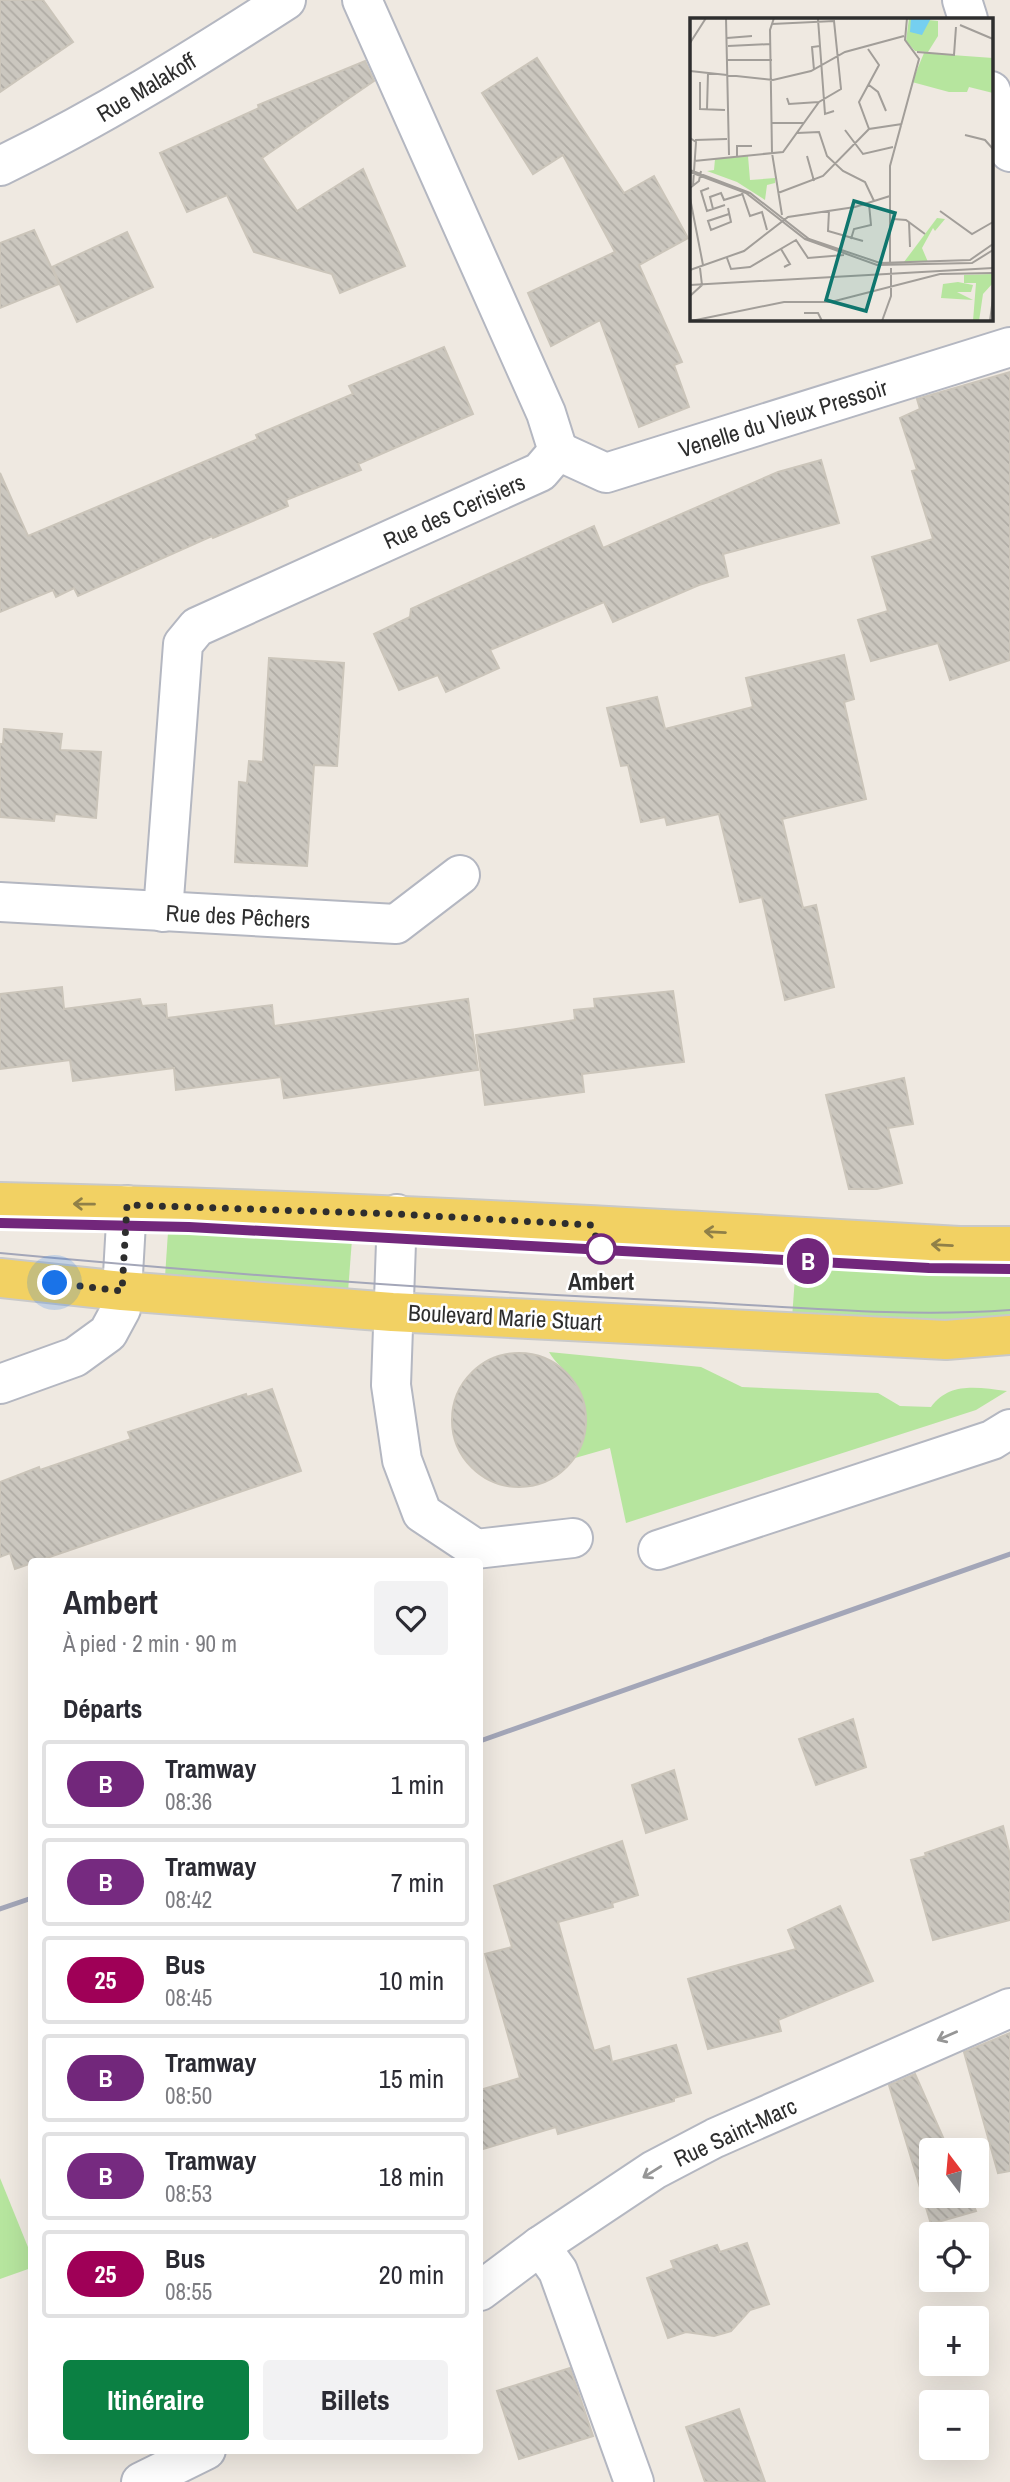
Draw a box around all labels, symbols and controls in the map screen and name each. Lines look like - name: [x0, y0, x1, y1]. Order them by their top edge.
- inset map: [690, 18, 992, 320]
- street label: Rue Malakoff: [91, 45, 202, 129]
- street label: Venelle du Vieux Pressoir: [675, 371, 892, 465]
- street label: Rue des Cerisiers: [378, 466, 530, 556]
- street label: Rue des Pêchers: [165, 897, 311, 935]
- one-way arrow: [73, 1197, 96, 1210]
- one-way arrow: [704, 1225, 726, 1238]
- marker: Ambert: [586, 1234, 616, 1264]
- line badge: B: [785, 1238, 831, 1284]
- one-way arrow: [931, 1239, 954, 1252]
- text: B: [801, 1245, 815, 1277]
- your location: [37, 1265, 72, 1300]
- place label: Ambert: [568, 1266, 634, 1297]
- street label: Boulevard Marie Stuart: [407, 1296, 603, 1338]
- text: Ambert: [63, 1580, 158, 1624]
- button: heart: [374, 1581, 448, 1655]
- text: À pied · 2 min · 90 m: [63, 1628, 237, 1659]
- text: Départs: [63, 1691, 142, 1726]
- text: Tramway: [165, 1751, 256, 1786]
- text: 1 min: [391, 1767, 444, 1802]
- text: B: [98, 1768, 113, 1800]
- text: 08:36: [165, 1786, 212, 1817]
- text: Tramway: [165, 1849, 256, 1884]
- text: 7 min: [391, 1865, 444, 1900]
- text: B: [98, 1866, 113, 1898]
- text: 08:42: [165, 1884, 212, 1915]
- text: Bus: [165, 1947, 205, 1982]
- text: 10 min: [379, 1963, 444, 1998]
- text: 25: [95, 1964, 116, 1996]
- text: 08:45: [165, 1982, 212, 2013]
- one-way arrow: [937, 2030, 959, 2043]
- text: Tramway: [165, 2045, 256, 2080]
- text: 15 min: [379, 2061, 444, 2096]
- text: B: [98, 2062, 113, 2094]
- text: 08:50: [165, 2080, 212, 2111]
- street label: Rue Saint-Marc: [669, 2090, 801, 2174]
- north arrow: [919, 2138, 989, 2208]
- map controls: [919, 2138, 989, 2460]
- text: Tramway: [165, 2143, 256, 2178]
- text: 18 min: [379, 2159, 444, 2194]
- text: B: [98, 2160, 113, 2192]
- one-way arrow: [643, 2166, 663, 2180]
- text: 08:53: [165, 2178, 212, 2209]
- button: locate: [919, 2222, 989, 2292]
- text: Bus: [165, 2241, 205, 2276]
- text: 20 min: [379, 2257, 444, 2292]
- text: 25: [95, 2258, 116, 2290]
- text: 08:55: [165, 2276, 212, 2307]
- button: +: [919, 2306, 989, 2376]
- button: Itinéraire: [63, 2360, 249, 2440]
- button: Billets: [263, 2360, 448, 2440]
- button: −: [919, 2390, 989, 2460]

